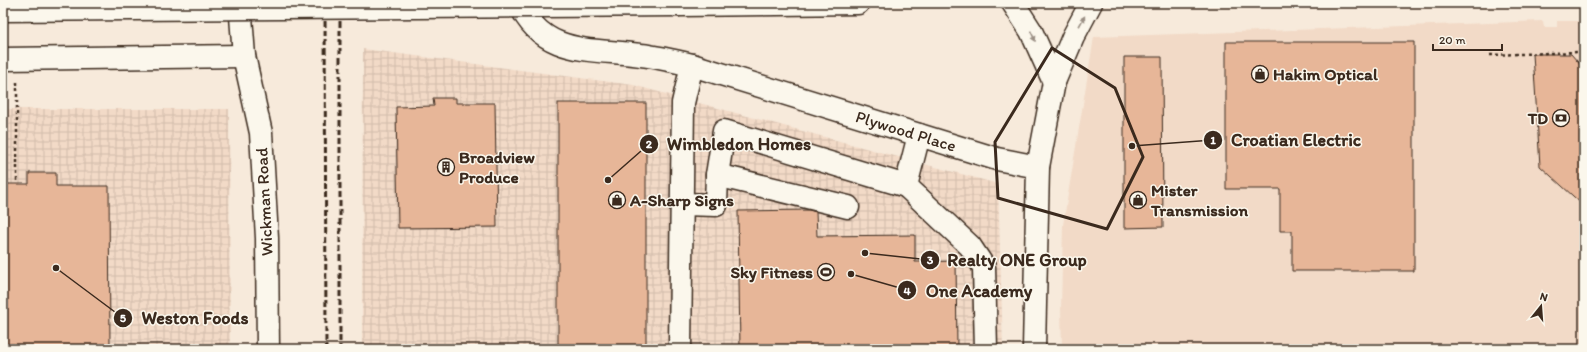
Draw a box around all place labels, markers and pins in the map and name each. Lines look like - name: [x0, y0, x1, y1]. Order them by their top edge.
- shop icon: Hakim Optical: [1250, 64, 1270, 84]
- place label: Hakim Optical: [1273, 64, 1378, 85]
- place label: TD: [1527, 108, 1548, 128]
- bank icon: TD: [1551, 108, 1571, 128]
- callout: Croatian Electric: [1203, 125, 1369, 155]
- callout: Wimbledon Homes: [639, 129, 819, 159]
- place label: Broadview Produce: [459, 147, 535, 187]
- building icon: Broadview Produce: [436, 157, 456, 177]
- place label: Mister Transmission: [1150, 180, 1249, 220]
- shop icon: A-Sharp Signs: [607, 190, 627, 210]
- place label: A-Sharp Signs: [629, 190, 734, 211]
- shop icon: Mister Transmission: [1128, 190, 1148, 210]
- callout: Realty ONE Group: [920, 245, 1095, 275]
- place label: Sky Fitness: [730, 262, 813, 283]
- sports icon: Sky Fitness: [816, 262, 836, 282]
- callout: One Academy: [897, 275, 1040, 305]
- callout: Weston Foods: [113, 303, 256, 333]

